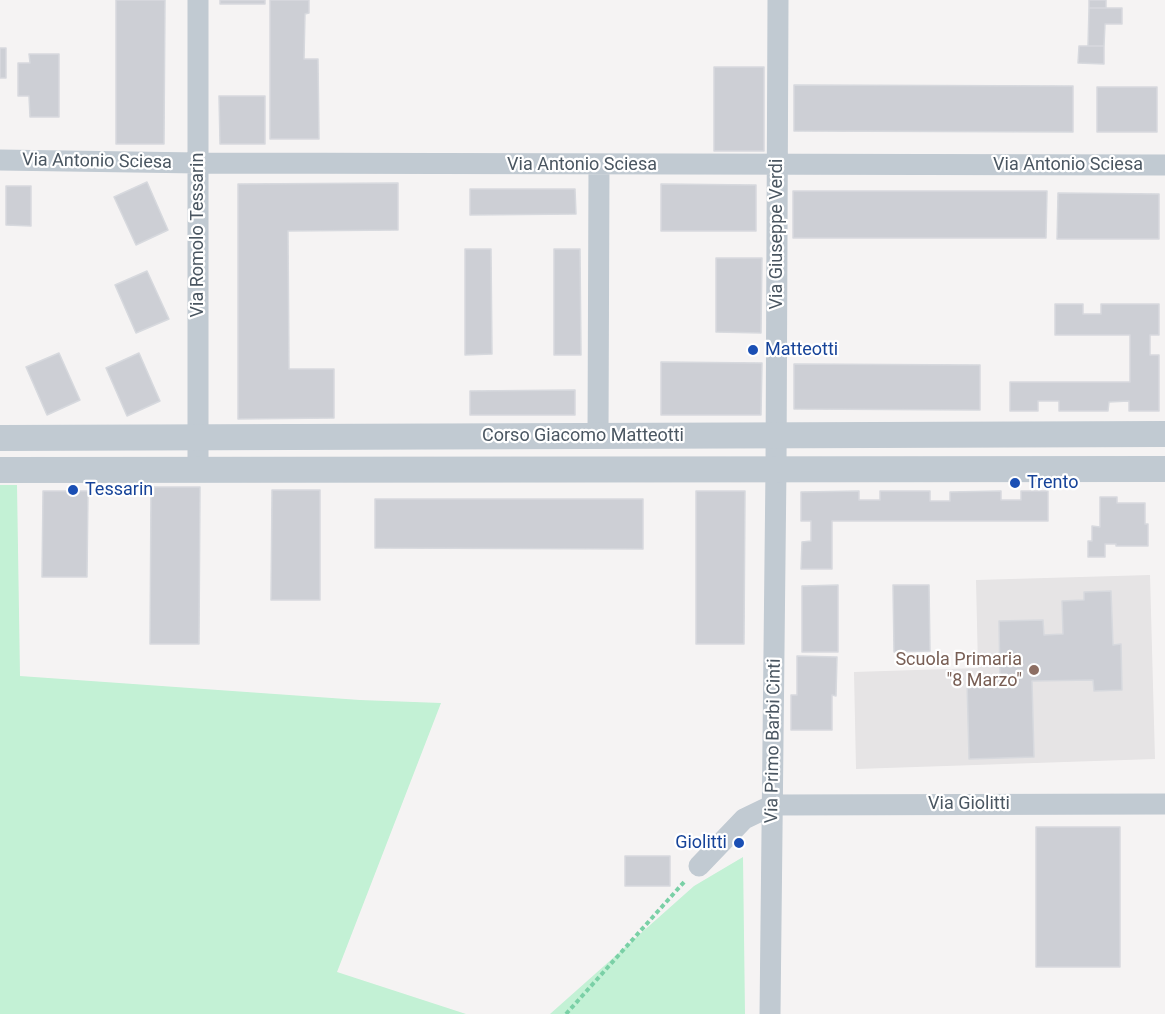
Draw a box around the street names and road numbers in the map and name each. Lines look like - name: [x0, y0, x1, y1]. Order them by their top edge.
- street label: Via Antonio Sciesa: [22, 150, 172, 174]
- street label: Via Romolo Tessarin: [187, 153, 209, 317]
- street label: Via Antonio Sciesa: [507, 154, 657, 176]
- street label: Via Antonio Sciesa: [993, 154, 1143, 176]
- street label: Via Giuseppe Verdi: [766, 159, 788, 309]
- street label: Corso Giacomo Matteotti: [482, 425, 684, 447]
- street label: Via Primo Barbi Cinti: [762, 658, 786, 824]
- street label: Via Giolitti: [928, 793, 1010, 815]

